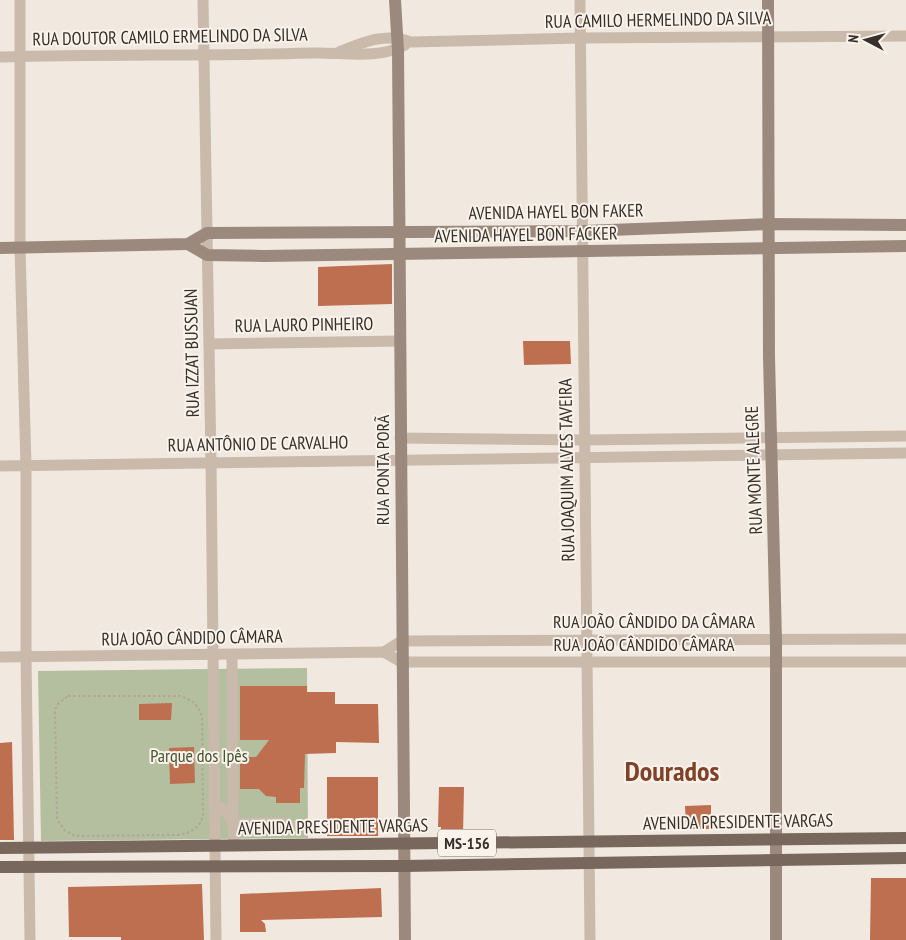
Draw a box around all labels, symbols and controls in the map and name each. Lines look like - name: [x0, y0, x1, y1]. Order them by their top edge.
- street label: RUA CAMILO HERMELINDO DA SILVA: [545, 6, 772, 33]
- north arrow: [841, 15, 891, 65]
- street label: RUA DOUTOR CAMILO ERMELINDO DA SILVA: [32, 23, 308, 50]
- text: N: [844, 34, 862, 43]
- street label: AVENIDA HAYEL BON FAKER: [468, 198, 644, 225]
- street label: AVENIDA HAYEL BON FACKER: [434, 221, 618, 248]
- street label: RUA IZZAT BUSSUAN: [179, 288, 204, 418]
- street label: RUA LAURO PINHEIRO: [234, 312, 374, 337]
- street label: RUA JOAQUIM ALVES TAVEIRA: [553, 378, 580, 562]
- street label: RUA MONTE ALEGRE: [740, 405, 767, 535]
- street label: RUA PONTA PORÃ: [371, 414, 394, 525]
- street label: RUA ANTÔNIO DE CARVALHO: [167, 430, 349, 457]
- street label: RUA JOÃO CÂNDIDO DA CÂMARA: [553, 610, 756, 633]
- street label: RUA JOÃO CÂNDIDO CÂMARA: [101, 624, 283, 651]
- street label: RUA JOÃO CÂNDIDO CÂMARA: [553, 633, 735, 656]
- park label: Parque dos Ipês: [150, 744, 248, 767]
- district label: Dourados: [625, 752, 719, 789]
- street label: AVENIDA PRESIDENTE VARGAS: [643, 808, 834, 835]
- street label: AVENIDA PRESIDENTE VARGAS: [238, 813, 429, 840]
- road number: MS-156: [438, 830, 496, 856]

